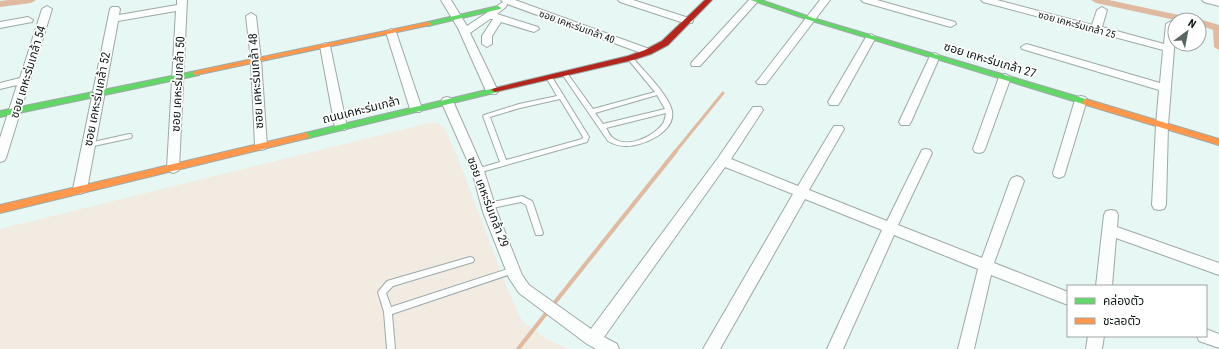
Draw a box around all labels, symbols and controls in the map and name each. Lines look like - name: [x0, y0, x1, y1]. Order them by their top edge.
- street label: ซอย เคหะร่มเกล้า 40: [538, 7, 617, 45]
- street label: ซอย เคหะร่มเกล้า 25: [1037, 8, 1117, 40]
- north arrow: [1167, 12, 1207, 52]
- text: N: [1186, 17, 1199, 31]
- street label: ซอย เคหะร่มเกล้า 54: [7, 24, 49, 120]
- street label: ซอย เคหะร่มเกล้า 48: [246, 33, 266, 129]
- street label: ซอย เคหะร่มเกล้า 50: [169, 36, 187, 132]
- street label: ซอย เคหะร่มเกล้า 27: [942, 39, 1038, 81]
- street label: ซอย เคหะร่มเกล้า 52: [81, 51, 113, 147]
- street label: ถนนเคหะร่มเกล้า: [321, 94, 401, 126]
- street label: ซอย เคหะร่มเกล้า 29: [464, 155, 512, 249]
- legend: [1067, 285, 1207, 337]
- text: คล่องตัว: [1103, 294, 1144, 308]
- text: ชะลอตัว: [1103, 314, 1141, 328]

